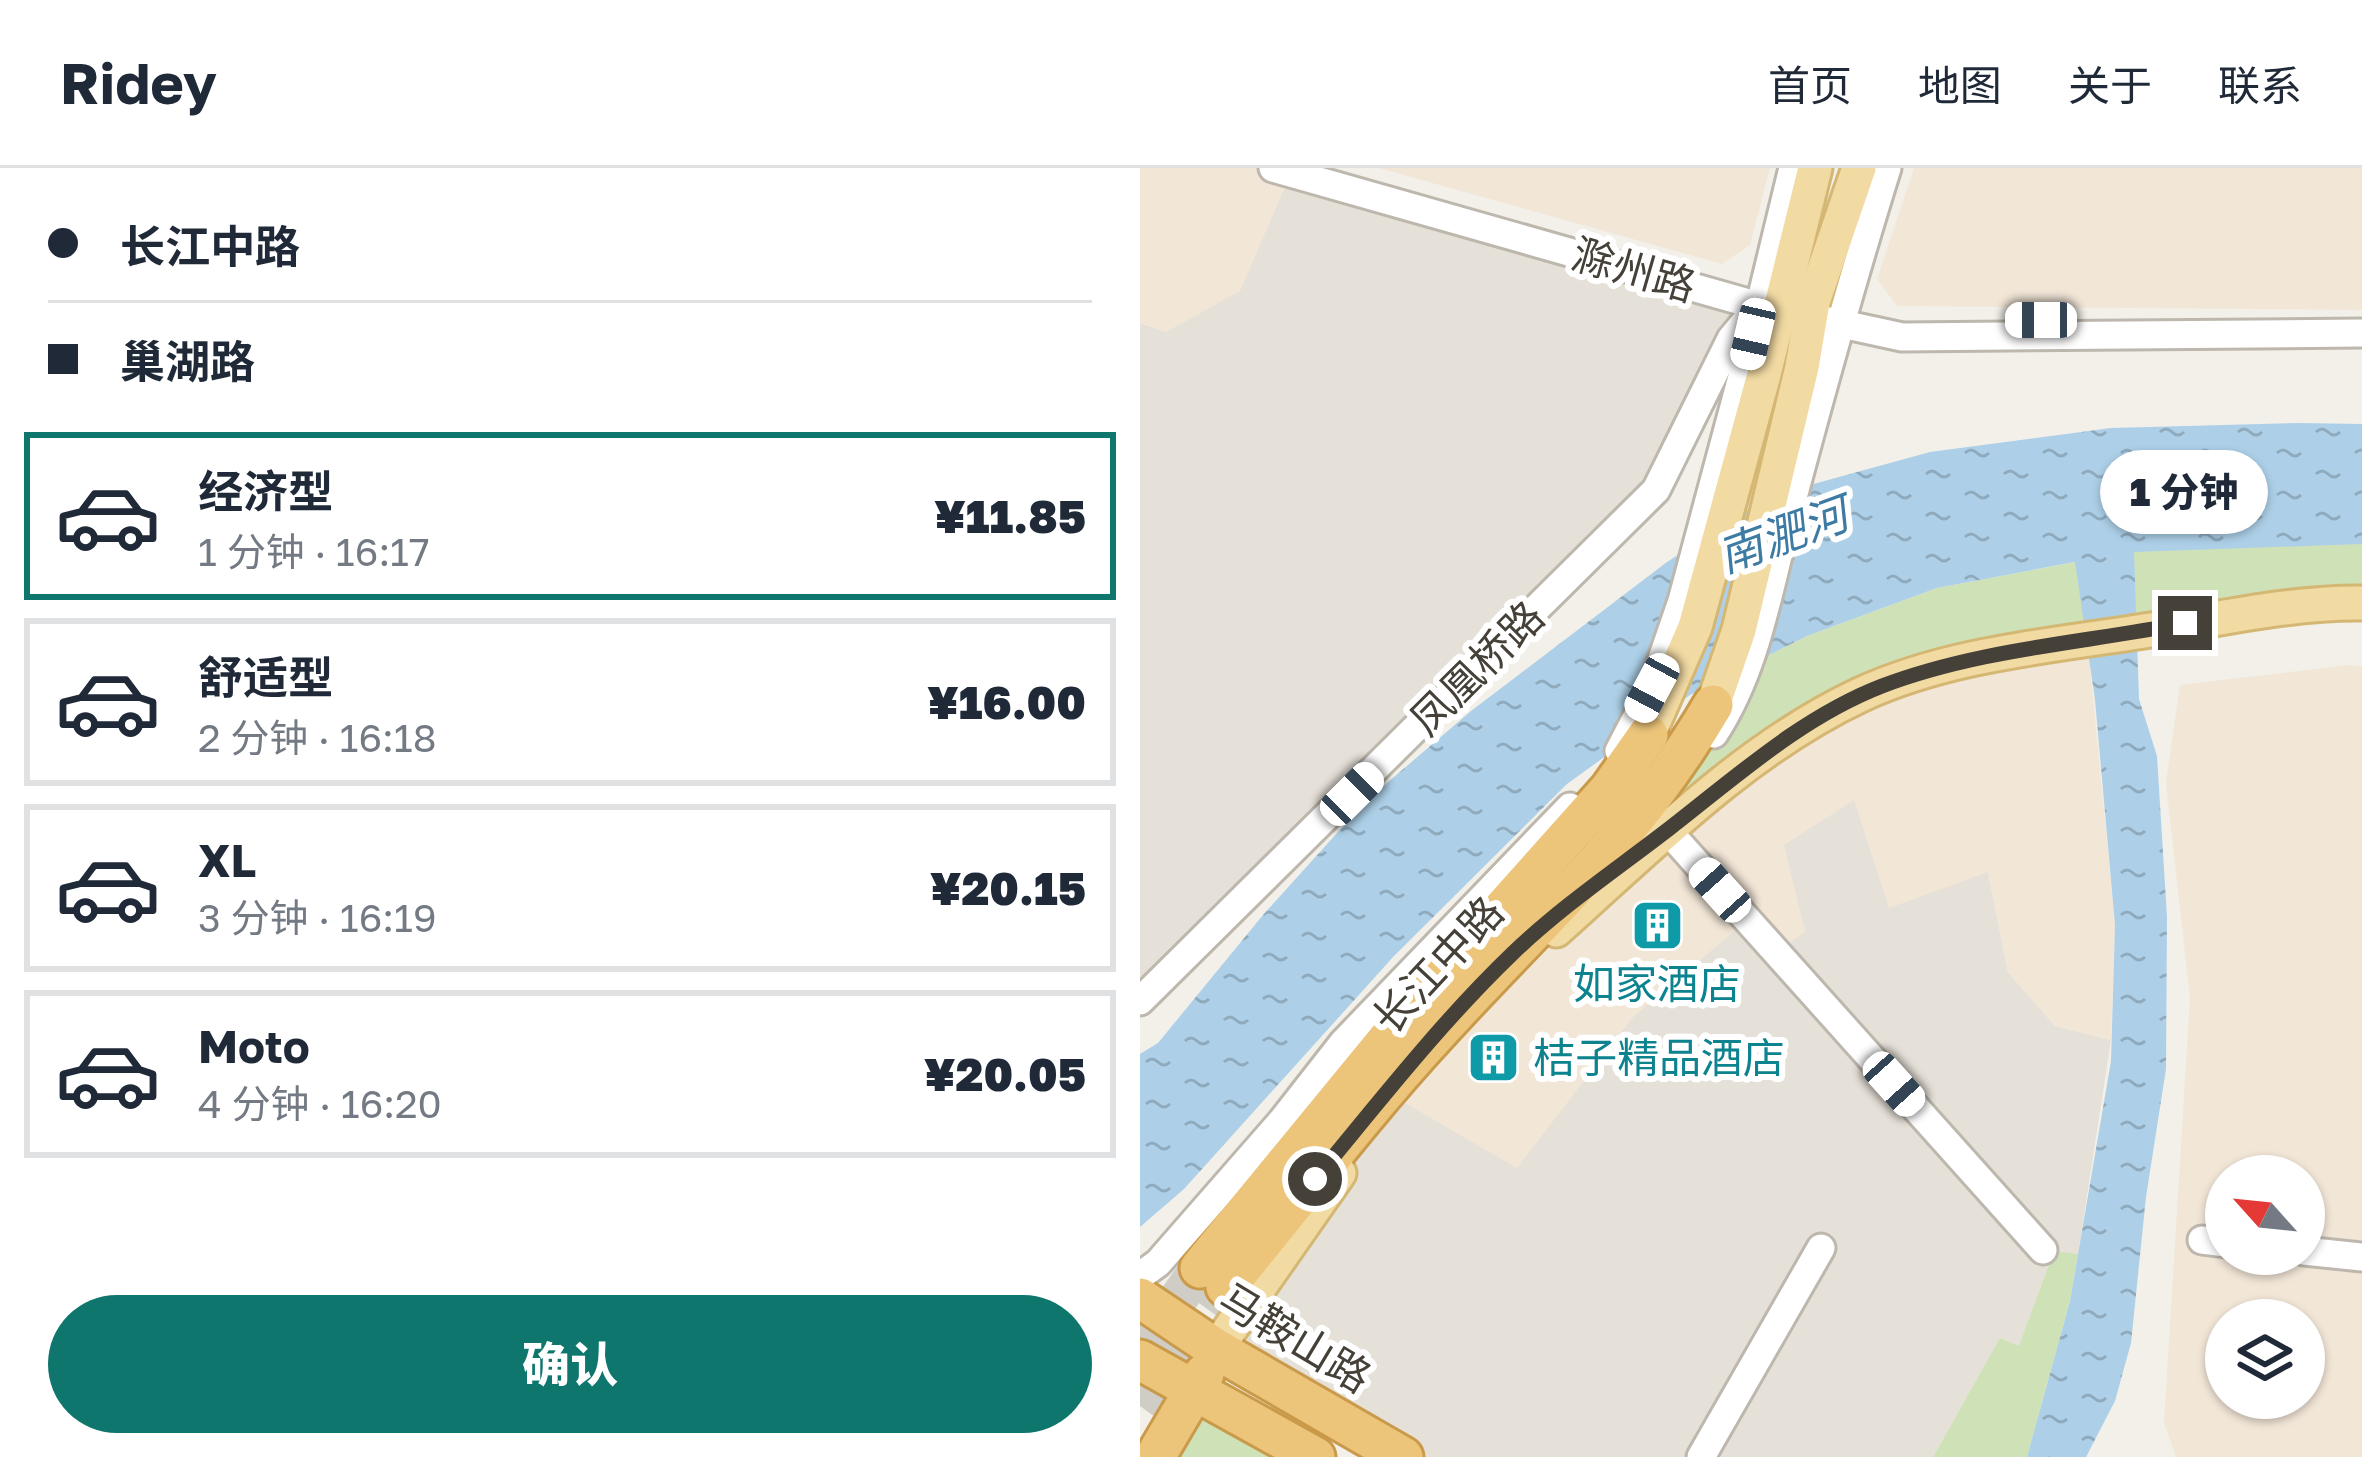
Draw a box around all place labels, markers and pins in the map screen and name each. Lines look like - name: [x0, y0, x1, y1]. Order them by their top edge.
- building icon: 如家酒店: [1629, 897, 1685, 953]
- place label: 如家酒店: [1573, 958, 1741, 1008]
- building icon: 桔子精品酒店: [1466, 1030, 1522, 1086]
- place label: 桔子精品酒店: [1533, 1032, 1785, 1082]

